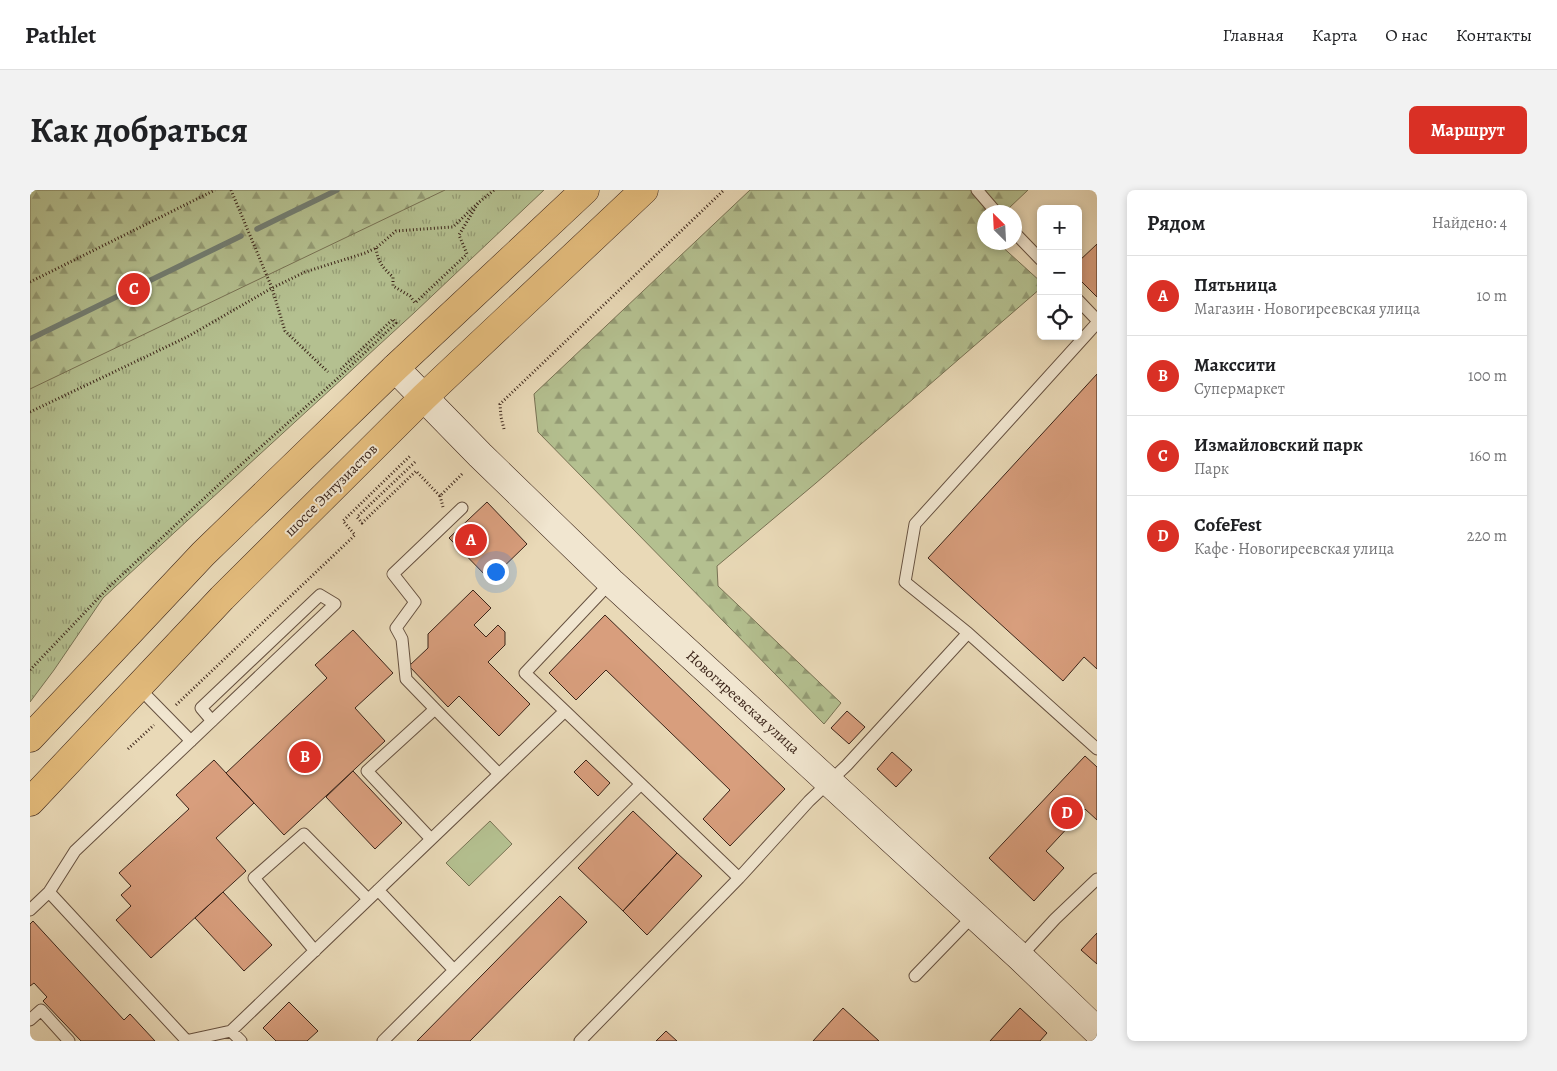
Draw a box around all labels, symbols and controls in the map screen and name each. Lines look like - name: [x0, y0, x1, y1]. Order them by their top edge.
- text: Pathlet: [25, 19, 96, 51]
- text: Главная: [1223, 23, 1284, 47]
- text: Карта: [1312, 23, 1357, 47]
- text: О нас: [1385, 23, 1428, 47]
- text: Контакты: [1456, 23, 1532, 47]
- text: Как добраться: [30, 106, 248, 154]
- button: Маршрут: [1409, 106, 1527, 154]
- north arrow: [977, 205, 1022, 250]
- map controls: [1037, 205, 1082, 340]
- button: +: [1037, 205, 1082, 250]
- text: Рядом: [1147, 209, 1205, 237]
- text: Найдено: 4: [1432, 212, 1507, 234]
- button: −: [1037, 250, 1082, 295]
- pin: C: [118, 270, 150, 308]
- text: Пятьница: [1194, 272, 1277, 298]
- text: A: [1158, 285, 1168, 307]
- text: 10 m: [1477, 285, 1507, 307]
- button: locate: [1037, 295, 1082, 340]
- text: Магазин · Новогиреевская улица: [1194, 298, 1420, 320]
- text: Макссити: [1194, 352, 1276, 378]
- text: B: [1158, 365, 1168, 387]
- text: 100 m: [1468, 365, 1507, 387]
- text: Супермаркет: [1194, 378, 1285, 400]
- text: Измайловский парк: [1194, 432, 1363, 458]
- street label: шоссе Энтузиастов: [280, 439, 382, 541]
- text: C: [1158, 445, 1168, 467]
- text: 160 m: [1469, 445, 1507, 467]
- text: Парк: [1194, 458, 1229, 480]
- text: CofeFest: [1194, 512, 1262, 538]
- pin: A: [455, 521, 487, 559]
- text: D: [1157, 525, 1169, 547]
- text: 220 m: [1467, 525, 1507, 547]
- text: Кафе · Новогиреевская улица: [1194, 538, 1394, 560]
- your location: [483, 559, 509, 585]
- street label: Новогиреевская улица: [682, 646, 804, 758]
- pin: B: [289, 738, 321, 776]
- pin: D: [1051, 794, 1083, 832]

